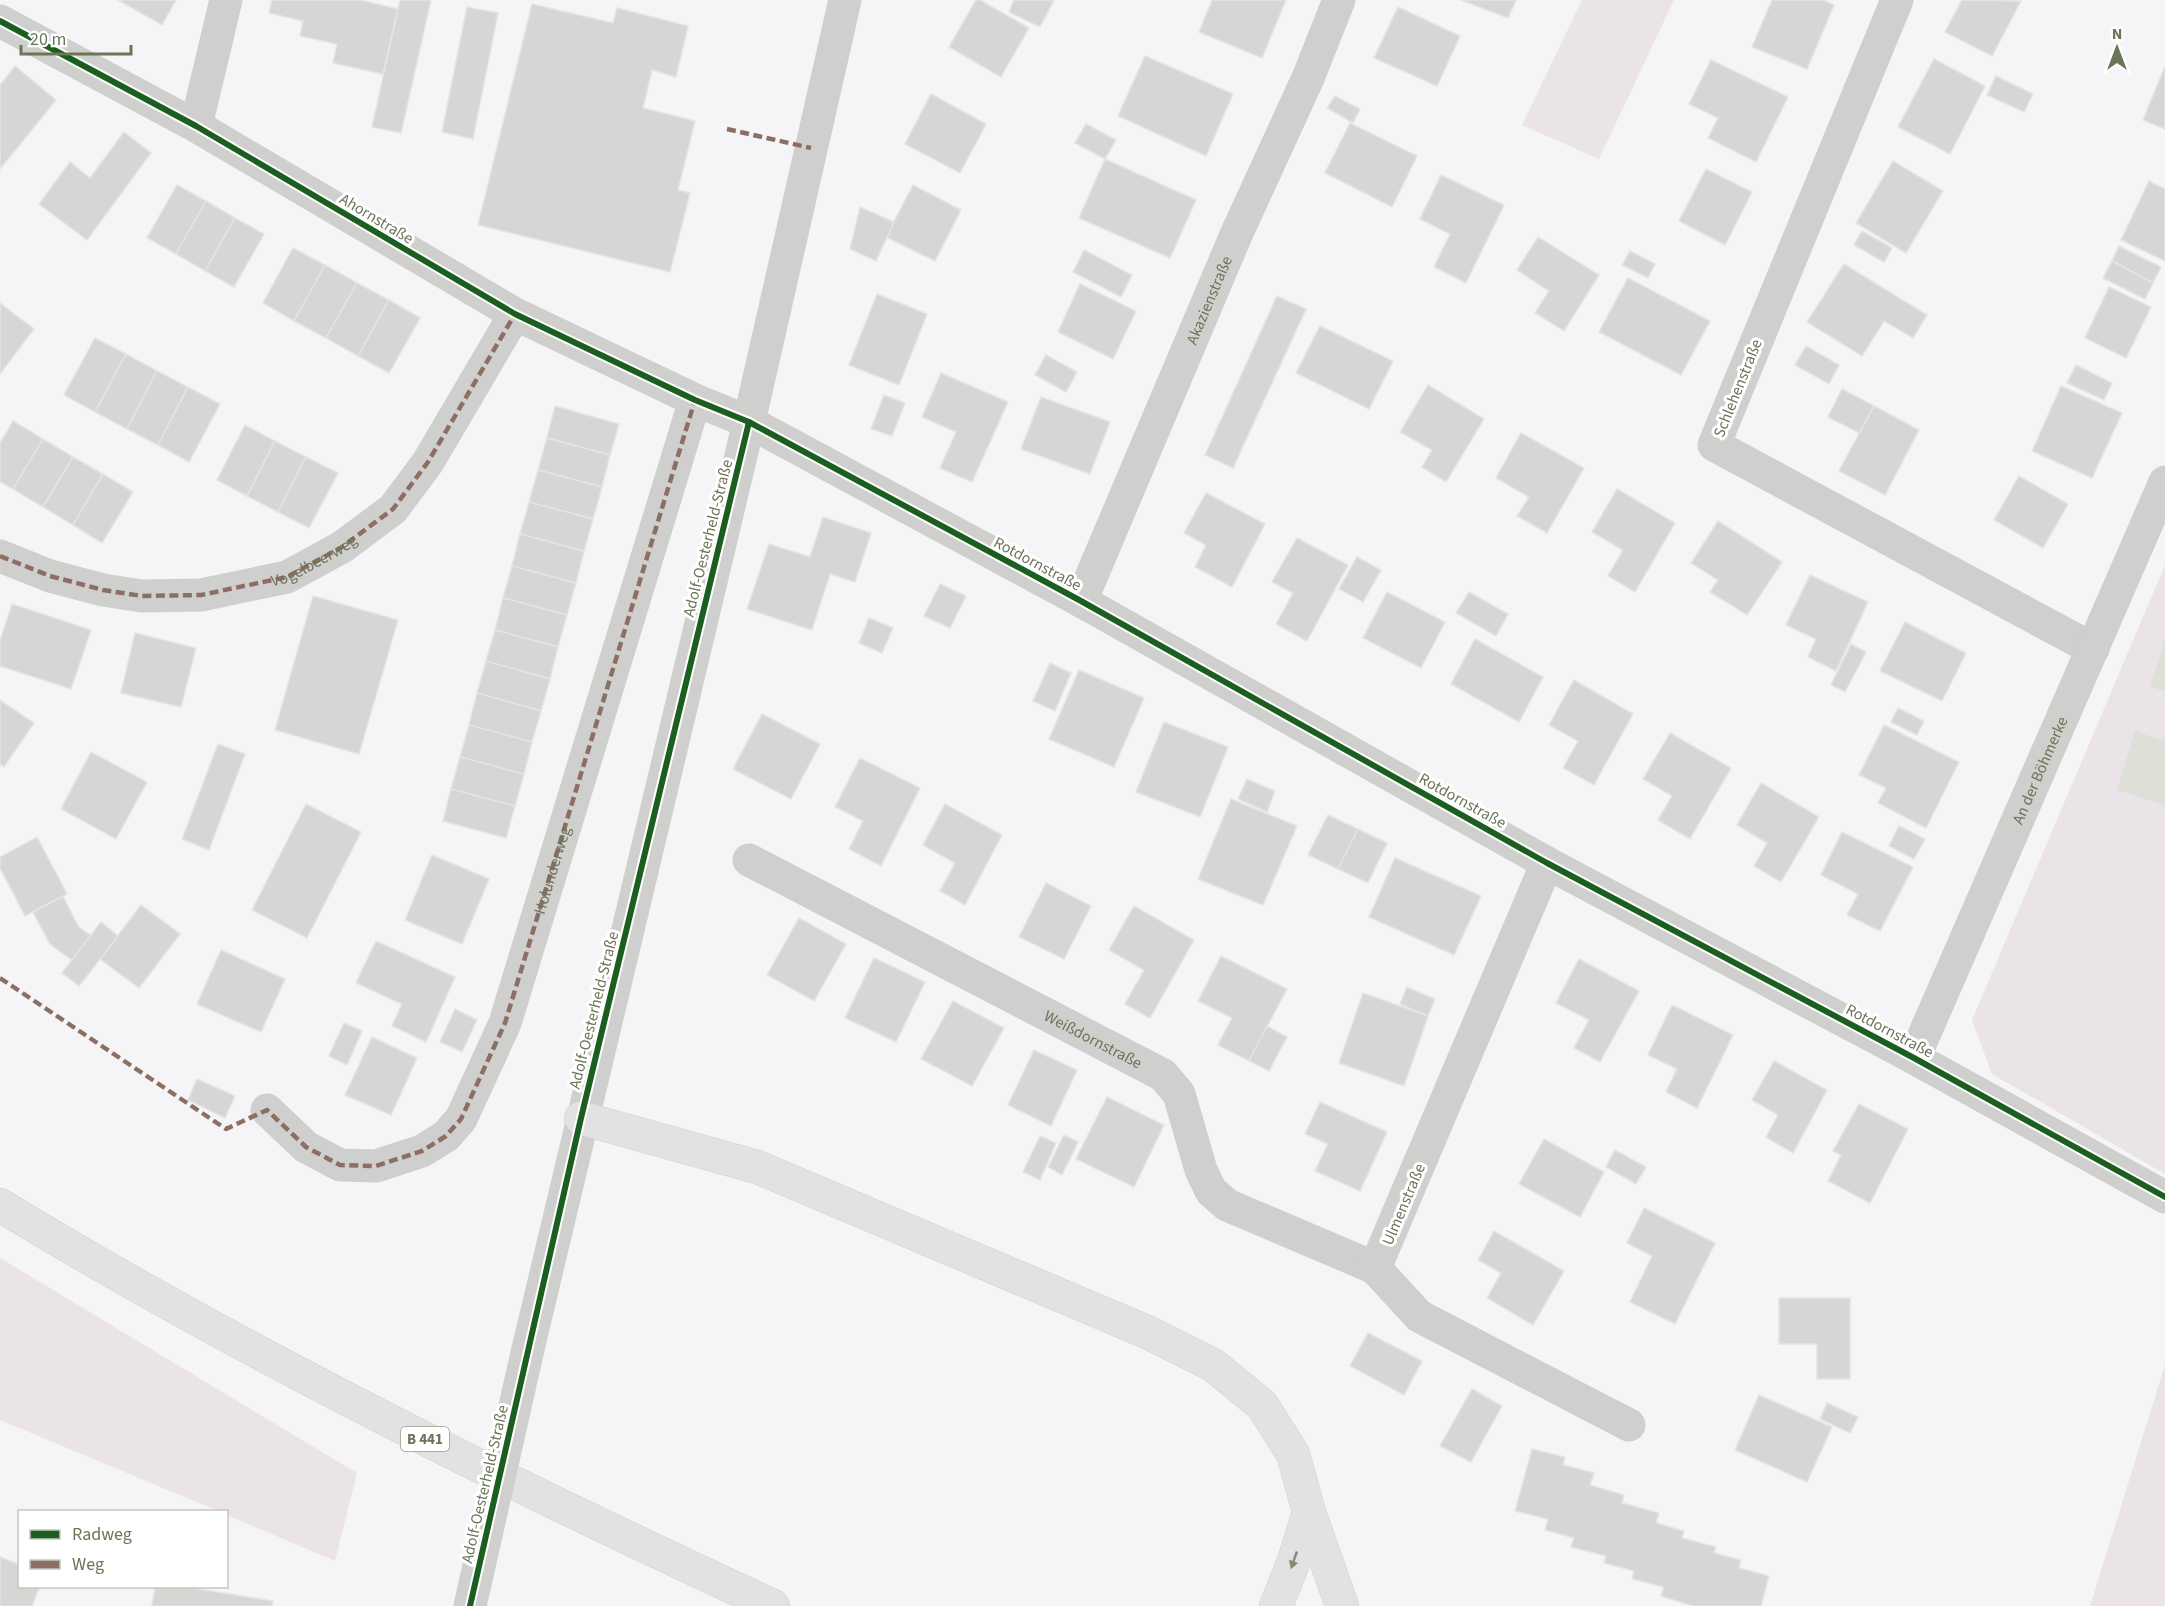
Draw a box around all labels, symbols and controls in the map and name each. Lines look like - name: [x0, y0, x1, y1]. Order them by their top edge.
- scale bar: [21, 18, 130, 56]
- north arrow: [2087, 18, 2147, 78]
- text: N: [2112, 23, 2122, 45]
- text: 20 m: [30, 27, 66, 52]
- street label: Ahornstraße: [335, 188, 418, 250]
- street label: Akazienstraße: [1181, 253, 1238, 348]
- street label: Schlehenstraße: [1708, 336, 1768, 441]
- street label: Adolf-Oesterheld-Straße: [678, 457, 738, 619]
- street label: Vogelbeerweg: [269, 530, 362, 592]
- street label: Rotdornstraße: [990, 532, 1085, 596]
- street label: An der Böhmerke: [2007, 713, 2074, 828]
- street label: Rotdornstraße: [1415, 768, 1510, 834]
- street label: Holunderweg: [529, 824, 576, 917]
- street label: Adolf-Oesterheld-Straße: [564, 929, 624, 1091]
- street label: Rotdornstraße: [1842, 999, 1937, 1063]
- street label: Weißdornstraße: [1040, 1005, 1146, 1074]
- street label: Ulmenstraße: [1377, 1160, 1431, 1249]
- street label: Adolf-Oesterheld-Straße: [456, 1403, 514, 1565]
- road number: B 441: [401, 1427, 449, 1451]
- legend: [18, 1510, 228, 1588]
- text: Radweg: [72, 1522, 132, 1547]
- one-way arrow: [1289, 1551, 1299, 1569]
- text: Weg: [72, 1552, 104, 1577]

